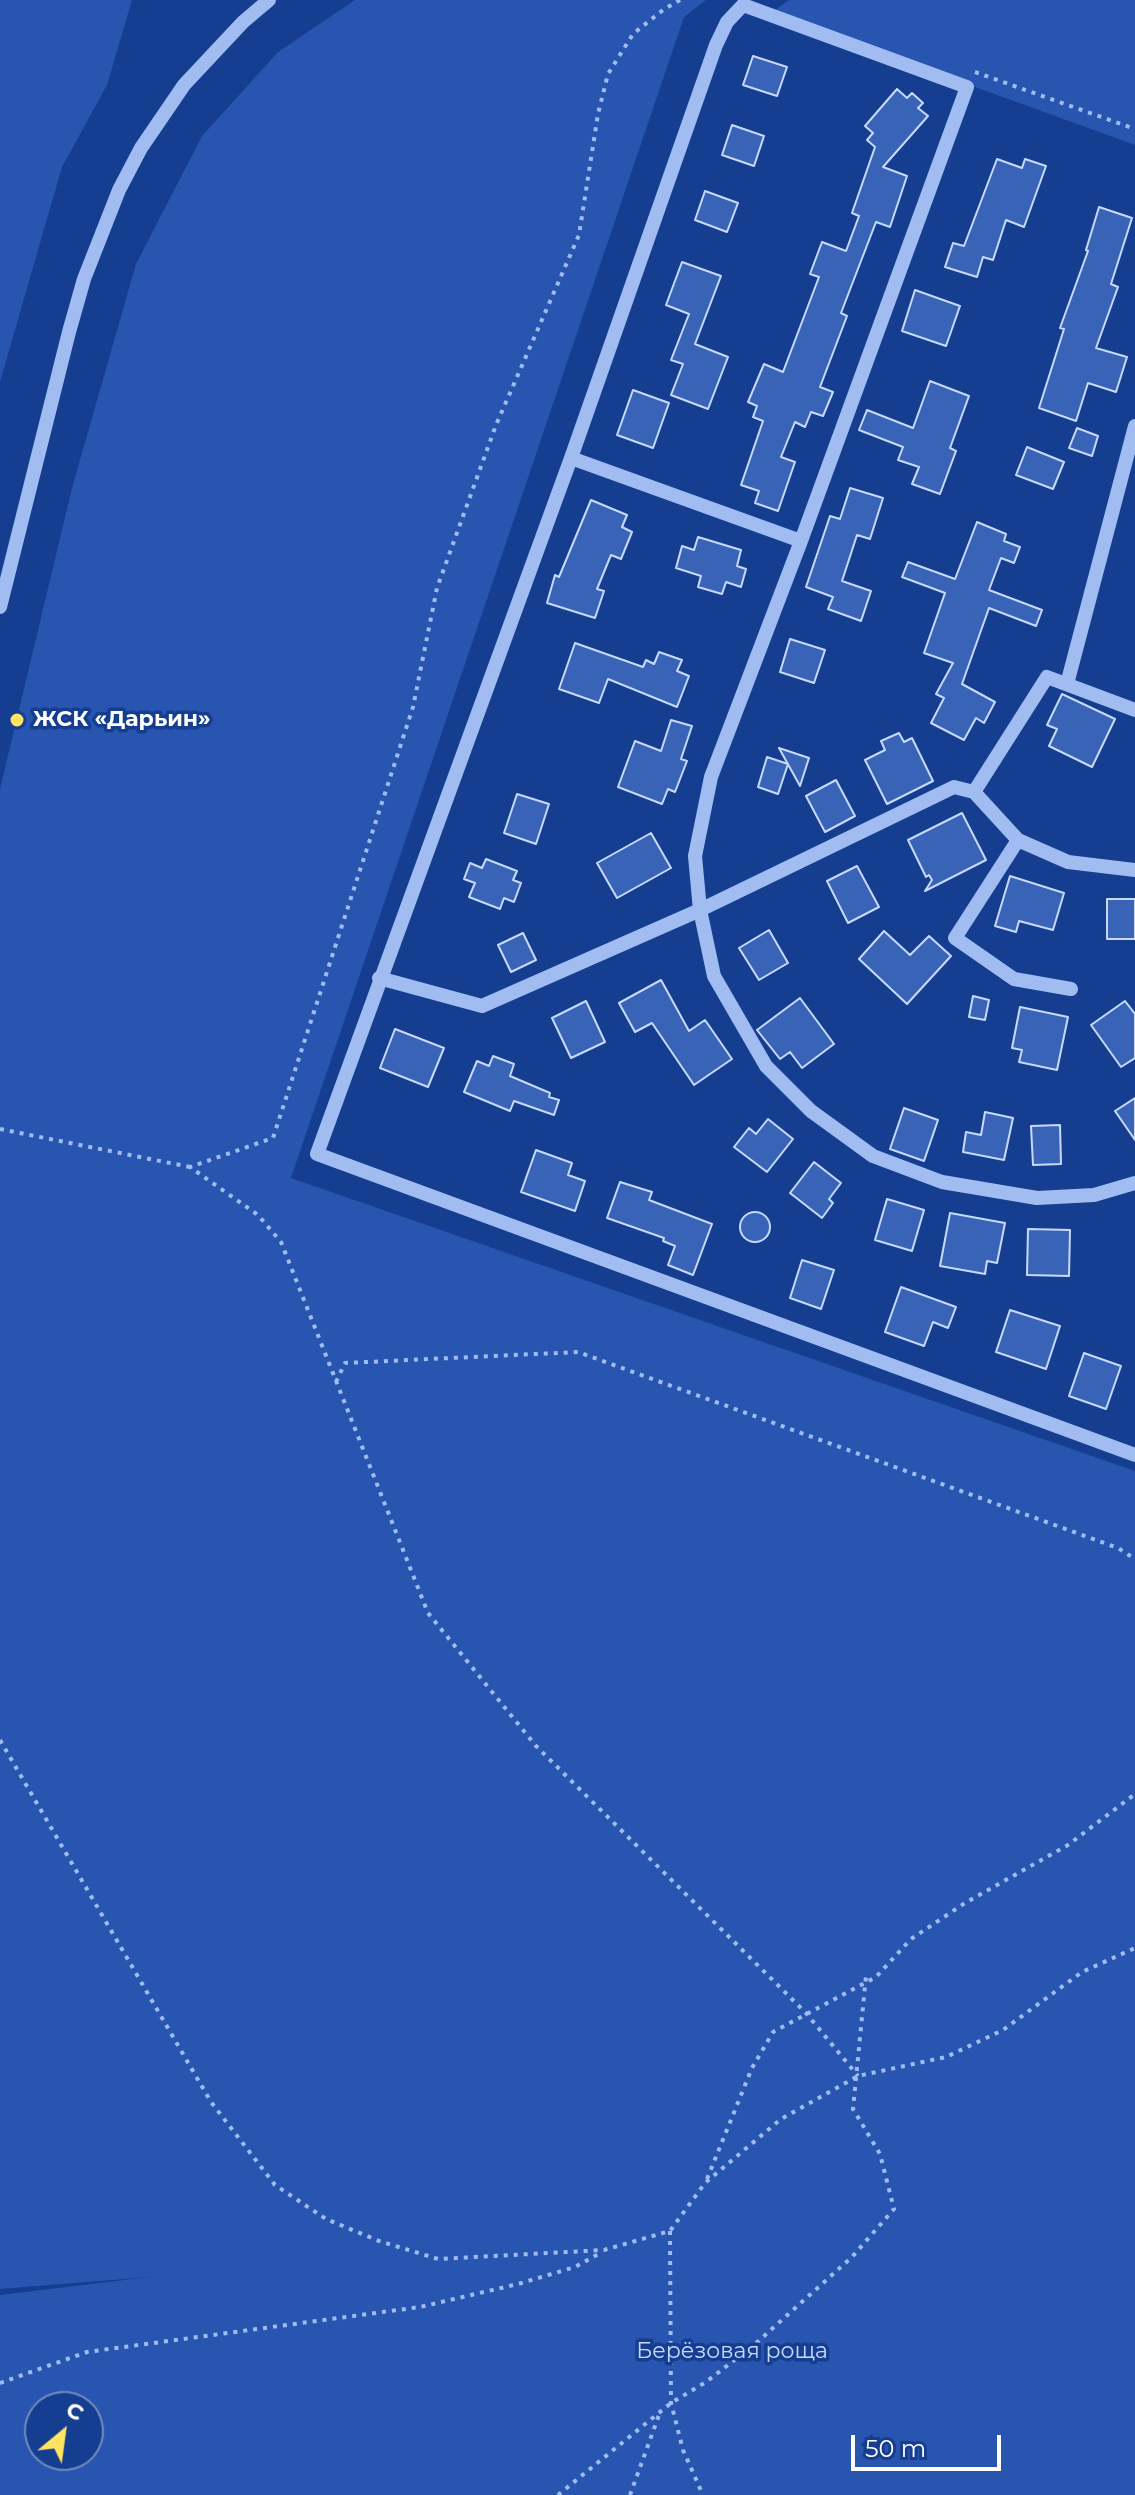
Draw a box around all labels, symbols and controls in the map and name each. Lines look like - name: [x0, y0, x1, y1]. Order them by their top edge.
- place label: ЖСК «Дарьин»: [33, 707, 211, 733]
- marker: ЖСК «Дарьин»: [8, 711, 26, 729]
- park label: Берёзовая роща: [636, 2339, 828, 2365]
- north arrow: [24, 2391, 104, 2471]
- text: С: [61, 2396, 88, 2427]
- scale bar: [855, 2419, 1005, 2469]
- text: 50 m: [865, 2434, 926, 2463]

